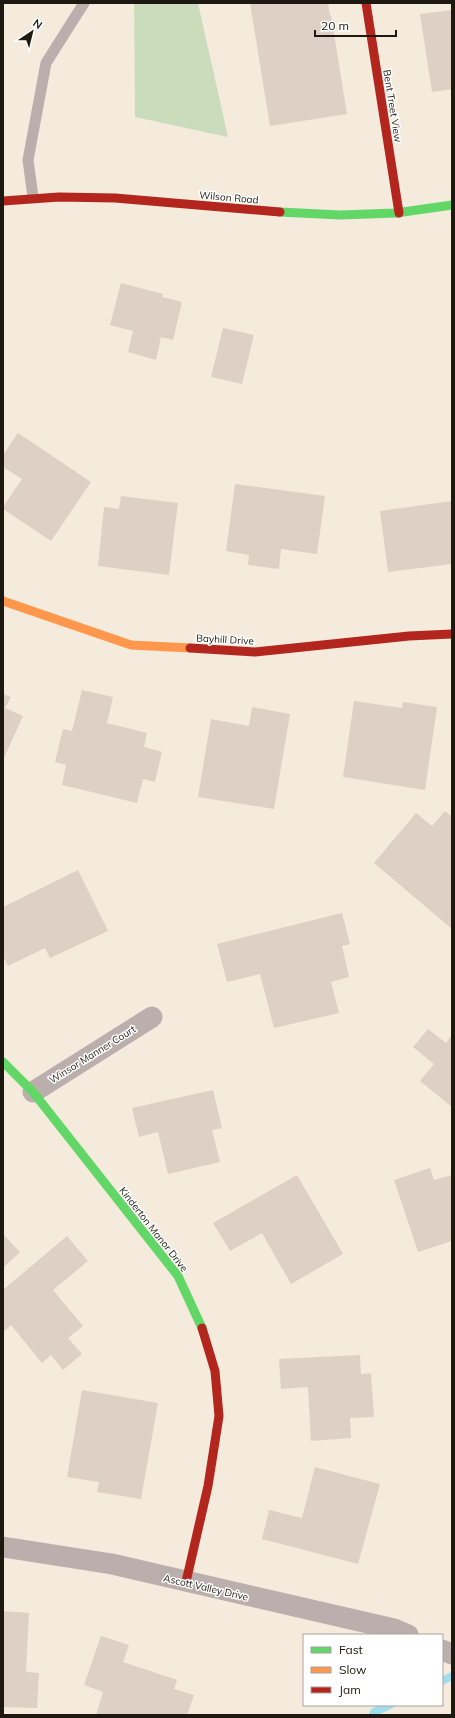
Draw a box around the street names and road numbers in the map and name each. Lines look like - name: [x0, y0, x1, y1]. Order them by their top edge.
- street label: Bent Treet View: [380, 69, 405, 144]
- street label: Wilson Road: [199, 188, 259, 207]
- street label: Bayhill Drive: [196, 631, 254, 648]
- street label: Winsor Manner Court: [47, 1022, 138, 1086]
- street label: Kinderton Manor Drive: [116, 1184, 191, 1274]
- street label: Ascott Valley Drive: [162, 1571, 250, 1604]

